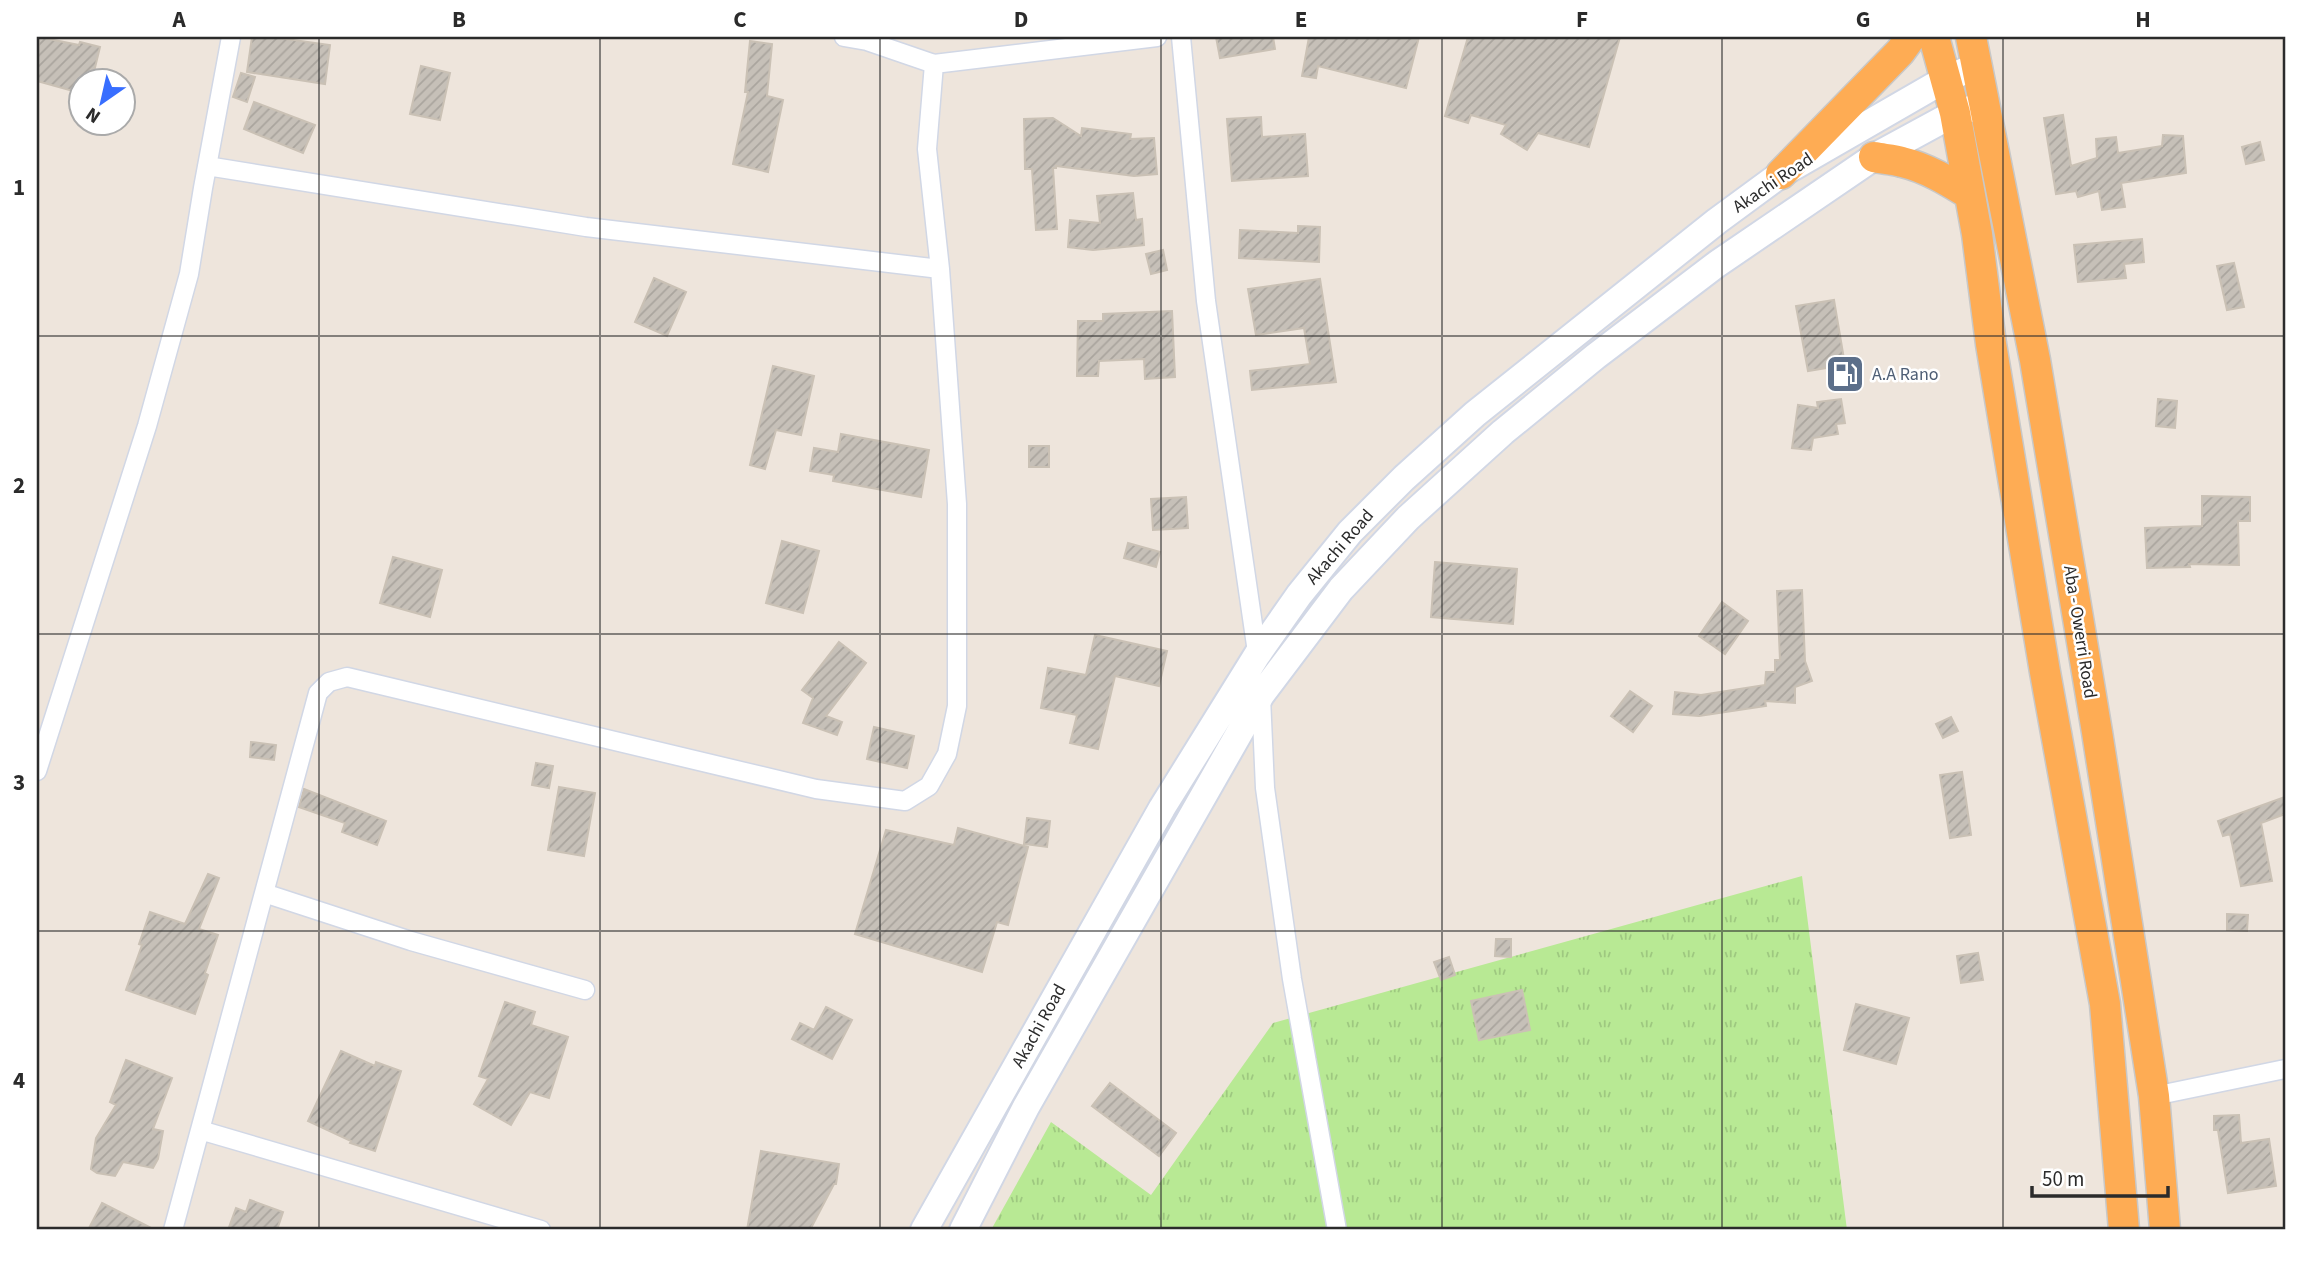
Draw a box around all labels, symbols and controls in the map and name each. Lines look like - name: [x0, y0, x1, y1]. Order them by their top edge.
- text: A: [171, 3, 186, 36]
- text: B: [452, 3, 466, 36]
- text: C: [733, 3, 747, 36]
- text: D: [1014, 3, 1028, 36]
- text: E: [1295, 3, 1307, 36]
- text: F: [1576, 3, 1588, 36]
- text: G: [1856, 3, 1870, 36]
- text: H: [2135, 3, 2151, 36]
- north arrow: [66, 66, 136, 136]
- text: N: [81, 100, 106, 130]
- street label: Akachi Road: [1728, 147, 1818, 219]
- text: 1: [13, 171, 25, 204]
- fuel station icon: A.A Rano: [1824, 353, 1866, 395]
- place label: A.A Rano: [1872, 362, 1938, 387]
- text: 2: [13, 469, 25, 502]
- street label: Akachi Road: [1300, 504, 1380, 590]
- street label: Aba - Owerri Road: [2057, 564, 2103, 700]
- text: 3: [13, 766, 25, 799]
- street label: Akachi Road: [1006, 980, 1072, 1072]
- text: 4: [13, 1064, 25, 1097]
- scale bar: [2032, 1155, 2168, 1199]
- text: 50 m: [2042, 1164, 2084, 1194]

